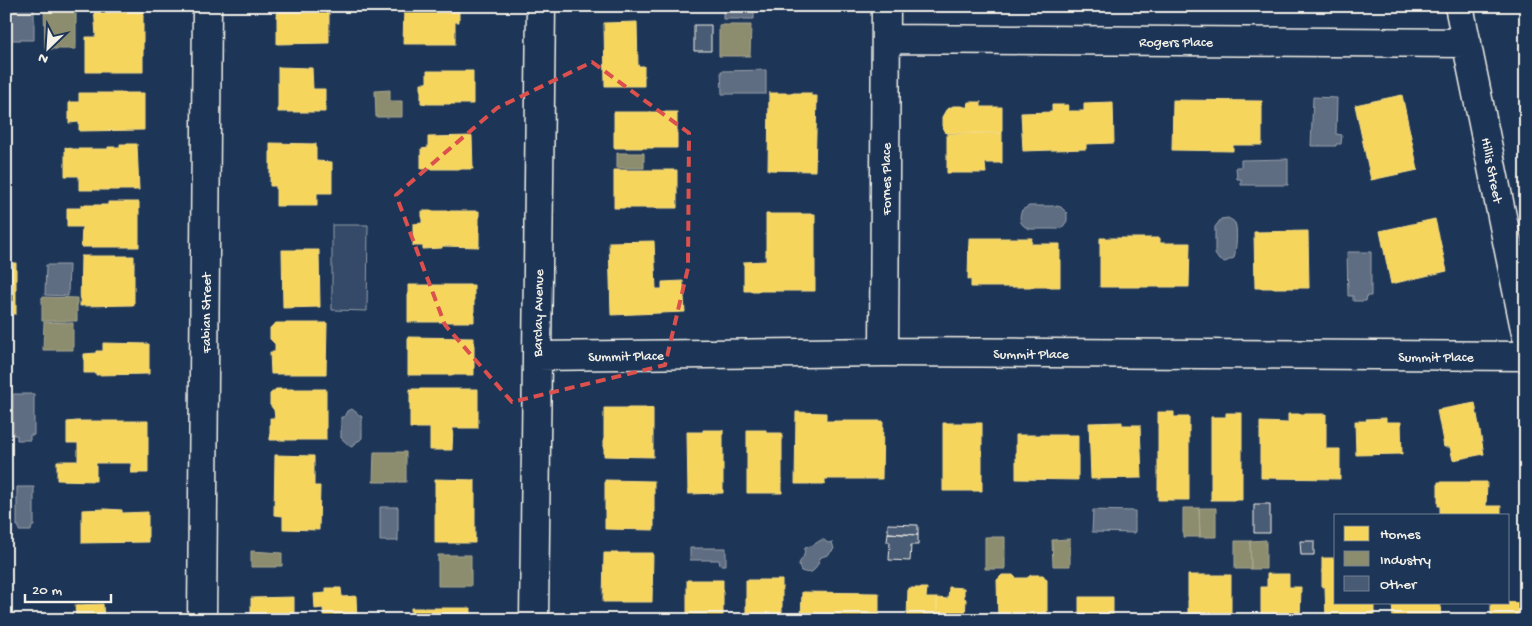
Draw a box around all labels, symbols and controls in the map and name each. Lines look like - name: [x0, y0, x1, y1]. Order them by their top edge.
- north arrow: [22, 22, 72, 72]
- street label: Rogers Place: [1139, 35, 1214, 52]
- text: N: [36, 48, 51, 67]
- street label: Hillis Street: [1476, 136, 1505, 206]
- street label: Fornes Place: [879, 142, 896, 216]
- street label: Barclay Avenue: [530, 268, 549, 358]
- street label: Fabian Street: [199, 272, 216, 354]
- street label: Summit Place: [993, 347, 1070, 364]
- street label: Summit Place: [588, 348, 665, 367]
- street label: Summit Place: [1398, 350, 1475, 367]
- legend: [1334, 514, 1510, 604]
- text: Homes: [1380, 526, 1421, 544]
- text: Industry: [1380, 552, 1432, 570]
- scale bar: [25, 571, 111, 603]
- text: Other: [1380, 576, 1418, 594]
- text: 20 m: [32, 582, 62, 600]

